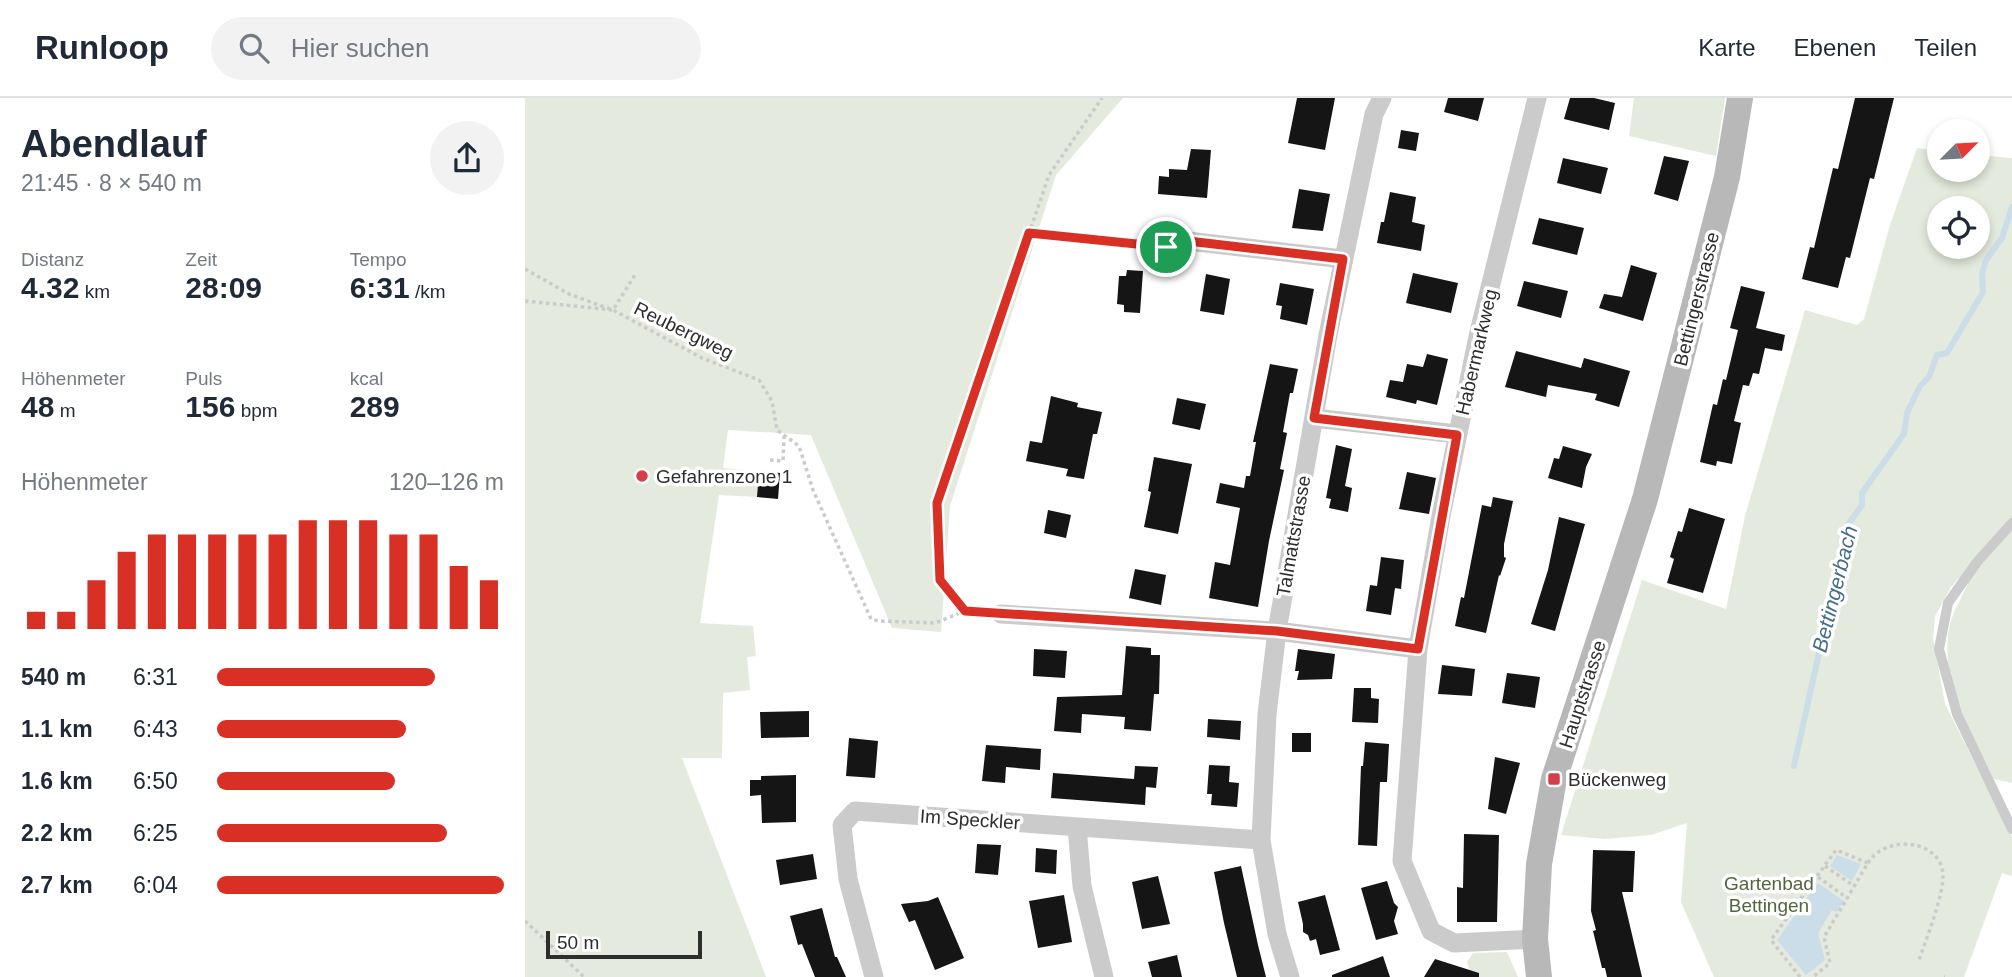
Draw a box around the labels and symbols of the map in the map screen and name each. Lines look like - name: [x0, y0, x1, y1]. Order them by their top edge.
- north arrow: [1927, 119, 1990, 182]
- pin: [1136, 217, 1196, 277]
- street label: Bettingerstrasse: [1670, 230, 1723, 368]
- street label: Habermarkweg: [1452, 287, 1501, 417]
- street label: Reubergweg: [631, 297, 737, 364]
- place label: Gefahrenzone 1: [656, 466, 792, 487]
- marker: Gefahrenzone 1: [634, 468, 650, 484]
- street label: Talmattstrasse: [1273, 474, 1314, 598]
- water label: Bettingerbach: [1808, 523, 1861, 655]
- street label: Hauptstrasse: [1555, 638, 1610, 751]
- place label: Bückenweg: [1568, 769, 1666, 790]
- marker: Bückenweg: [1546, 771, 1562, 787]
- street label: Im Speckler: [919, 806, 1021, 834]
- park label: Gartenbad Bettingen: [1724, 873, 1814, 916]
- scale bar: [546, 928, 702, 960]

